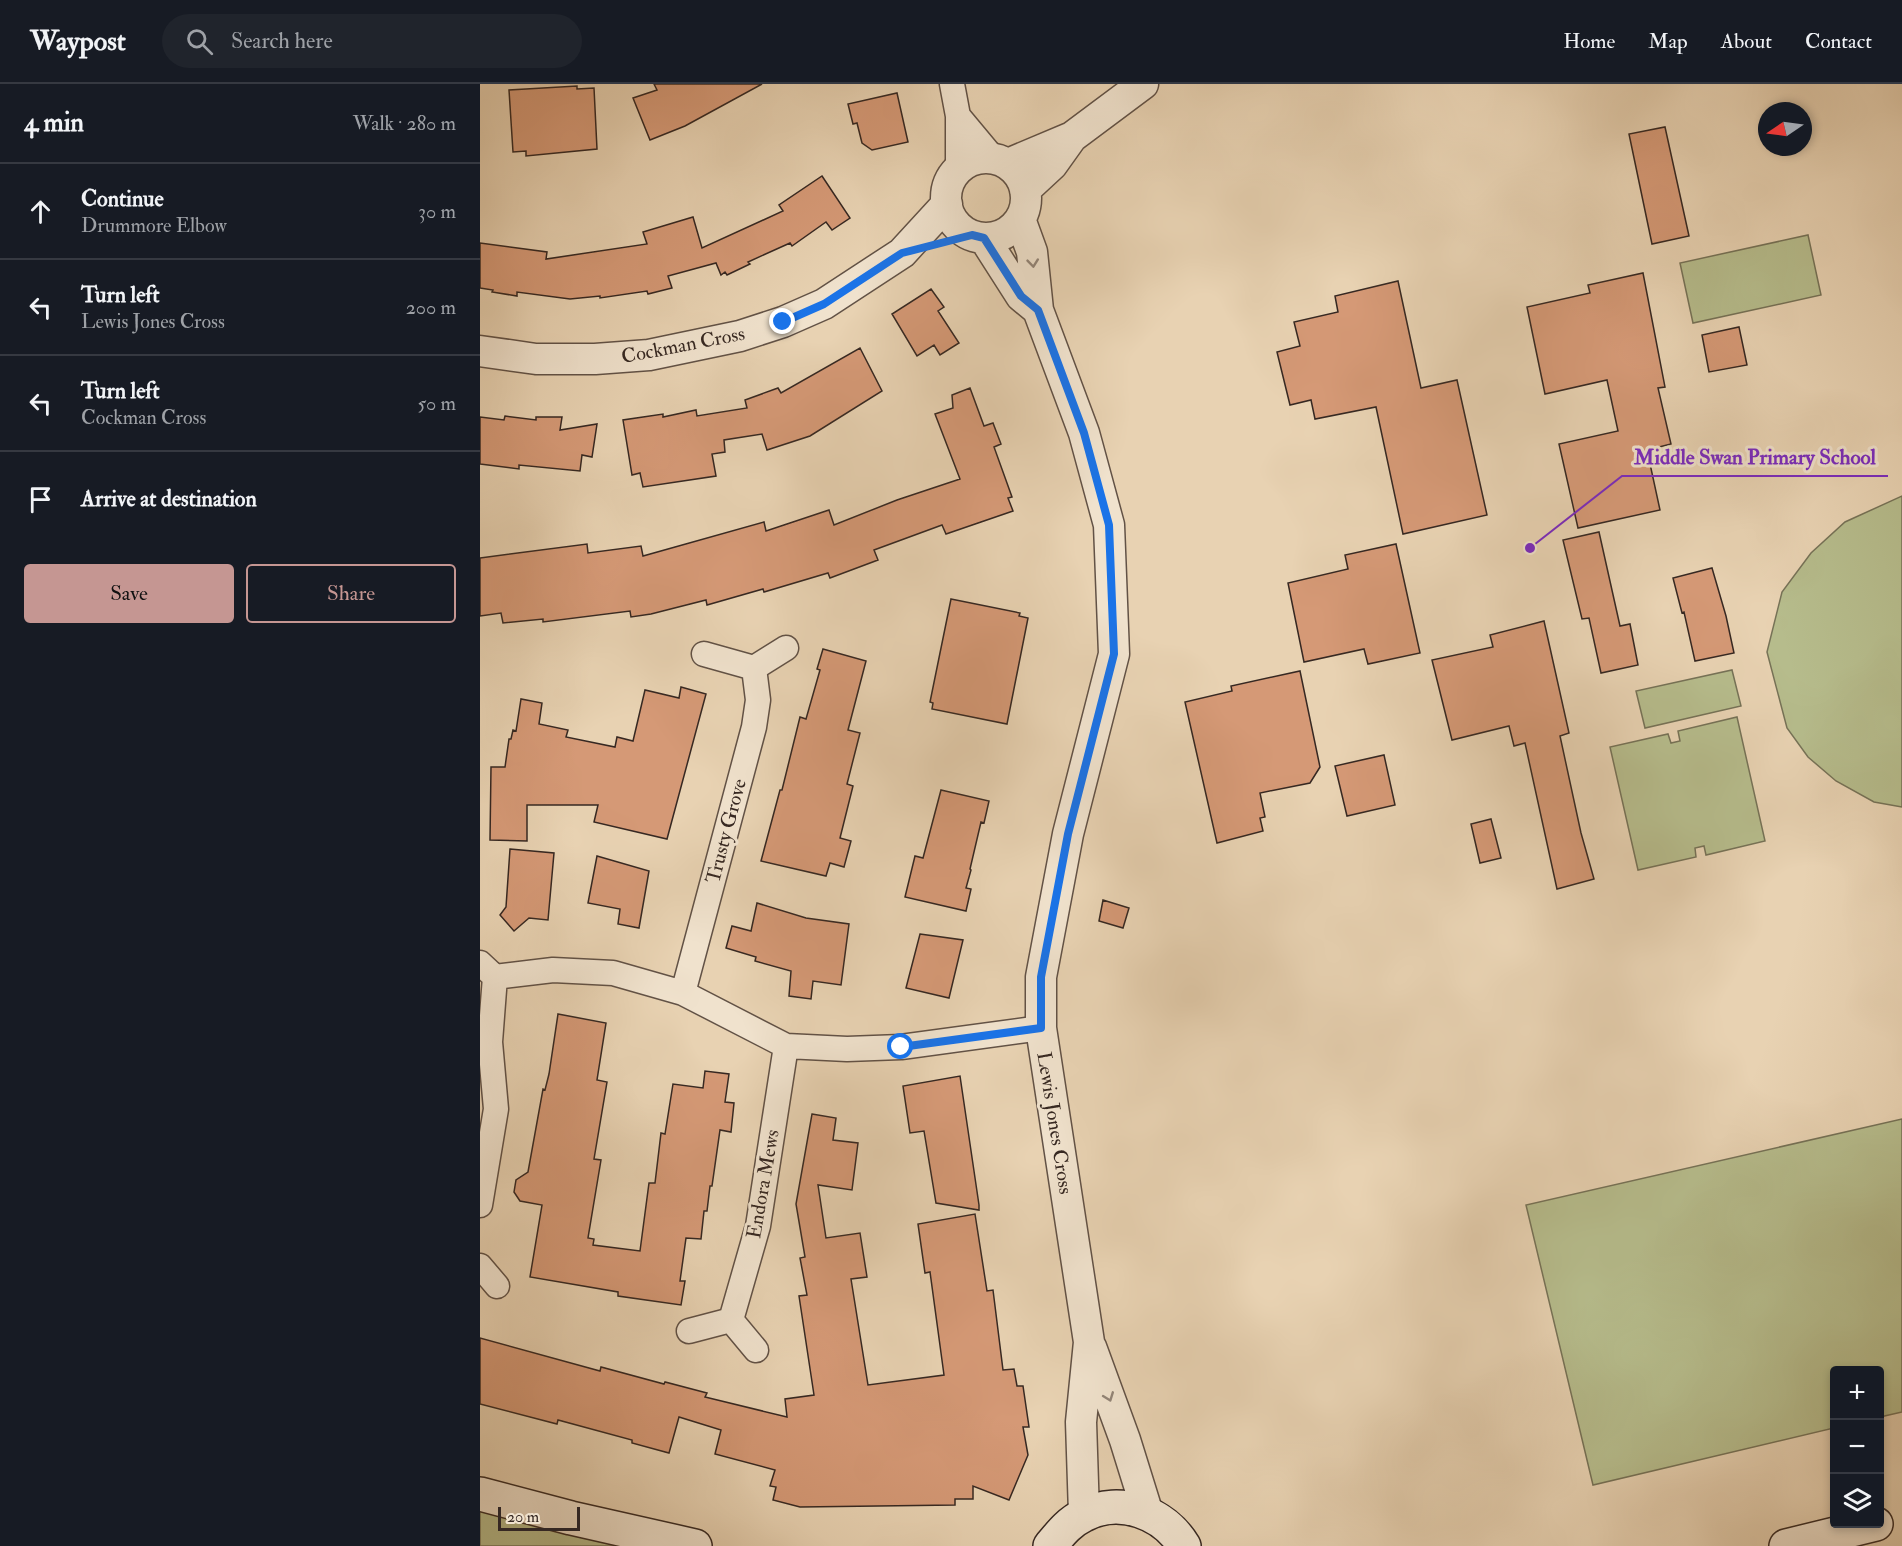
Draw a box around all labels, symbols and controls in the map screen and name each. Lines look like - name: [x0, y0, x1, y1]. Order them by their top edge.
- search box: [162, 14, 582, 68]
- text: Waypost: [30, 24, 126, 59]
- icon: search: [183, 25, 216, 58]
- text: Search here: [231, 27, 333, 55]
- text: Home: [1563, 28, 1615, 55]
- text: Map: [1648, 28, 1688, 55]
- text: About: [1721, 28, 1772, 55]
- text: Contact: [1805, 28, 1872, 55]
- north arrow: [1758, 102, 1812, 156]
- text: 4 min: [24, 107, 84, 139]
- text: Walk · 280 m: [353, 111, 456, 136]
- text: Continue: [81, 185, 164, 213]
- icon: ahead: [24, 195, 57, 228]
- text: 30 m: [418, 199, 456, 224]
- text: Drummore Elbow: [81, 213, 227, 238]
- one-way arrow: [1026, 259, 1039, 268]
- text: Turn left: [81, 281, 160, 309]
- icon: left: [24, 291, 57, 324]
- text: 200 m: [406, 295, 456, 320]
- route end: [769, 308, 795, 334]
- text: Lewis Jones Cross: [81, 309, 225, 334]
- street label: Cockman Cross: [619, 321, 747, 369]
- text: Turn left: [81, 377, 160, 405]
- icon: left: [24, 387, 57, 420]
- text: 50 m: [417, 391, 456, 416]
- text: Cockman Cross: [81, 405, 206, 430]
- callout: Middle Swan Primary School: [1622, 437, 1888, 476]
- text: Middle Swan Primary School: [1633, 444, 1877, 471]
- icon: arrive: [24, 483, 57, 516]
- text: Arrive at destination: [81, 485, 257, 513]
- button: Save: [24, 564, 234, 623]
- button: Share: [246, 564, 456, 623]
- street label: Trusty Grove: [700, 776, 752, 886]
- route start: [887, 1033, 913, 1059]
- street label: Lewis Jones Cross: [1031, 1050, 1079, 1196]
- street label: Endora Mews: [741, 1127, 785, 1241]
- map controls: [1830, 1366, 1884, 1528]
- button: +: [1830, 1366, 1884, 1420]
- one-way arrow: [1102, 1391, 1115, 1401]
- button: −: [1830, 1420, 1884, 1474]
- button: layers: [1830, 1474, 1884, 1528]
- scale bar: [498, 1504, 580, 1532]
- text: 20 m: [507, 1507, 539, 1527]

